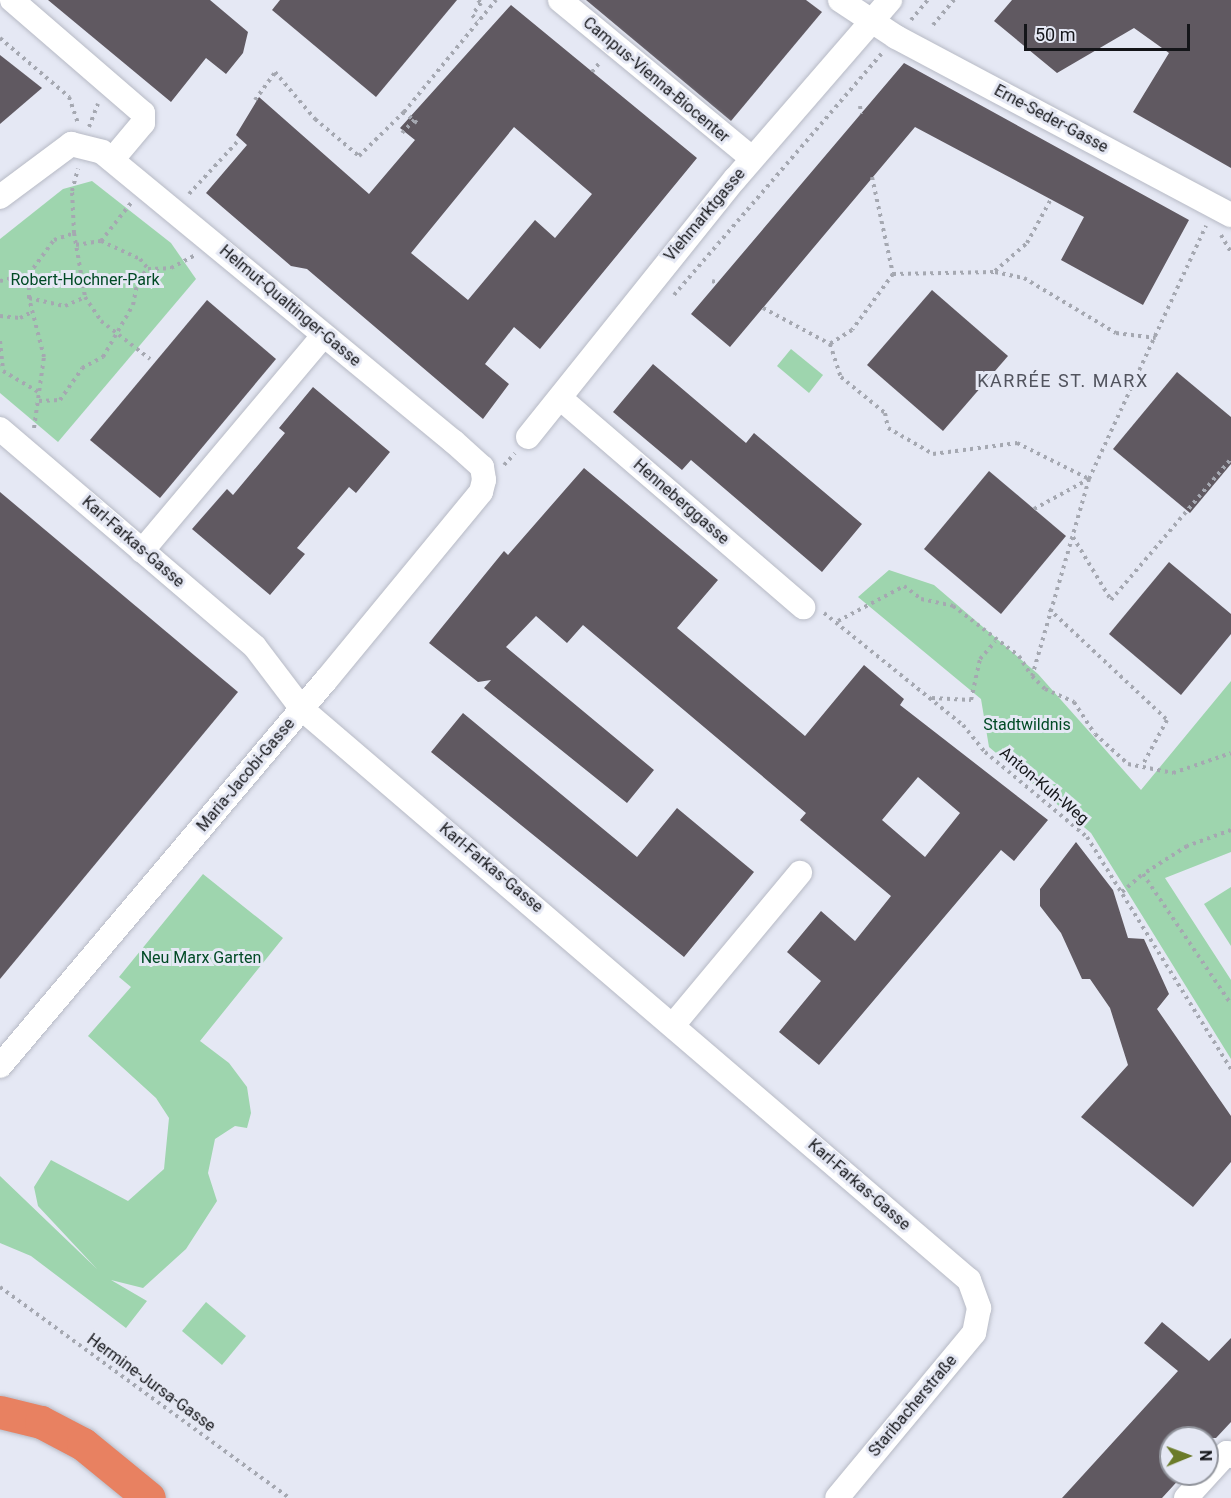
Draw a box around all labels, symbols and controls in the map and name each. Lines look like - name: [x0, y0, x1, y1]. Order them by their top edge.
- scale bar: [1027, 12, 1194, 50]
- street label: Campus-Vienna-Biocenter: [579, 13, 733, 147]
- text: 50 m: [1035, 24, 1075, 45]
- street label: Erne-Seder-Gasse: [991, 81, 1111, 157]
- street label: Viehmarktgasse: [661, 165, 749, 265]
- street label: Helmut-Qualtinger-Gasse: [215, 241, 365, 371]
- park label: Robert-Hochner-Park: [10, 270, 160, 290]
- district label: KARRÉE ST. MARX: [977, 370, 1149, 392]
- street label: Henneberggasse: [629, 455, 733, 549]
- street label: Karl-Farkas-Gasse: [78, 492, 188, 592]
- street label: Maria-Jacobi-Gasse: [193, 714, 299, 836]
- park label: Stadtwildnis: [983, 715, 1071, 735]
- street label: Anton-Kuh-Weg: [996, 743, 1092, 829]
- street label: Karl-Farkas-Gasse: [435, 819, 547, 917]
- park label: Neu Marx Garten: [141, 948, 261, 968]
- street label: Karl-Farkas-Gasse: [804, 1135, 914, 1235]
- street label: Hermine-Jursa-Gasse: [83, 1330, 219, 1436]
- street label: Staribacherstraße: [865, 1351, 961, 1461]
- north arrow: [1159, 1426, 1219, 1486]
- text: N: [1196, 1450, 1215, 1462]

